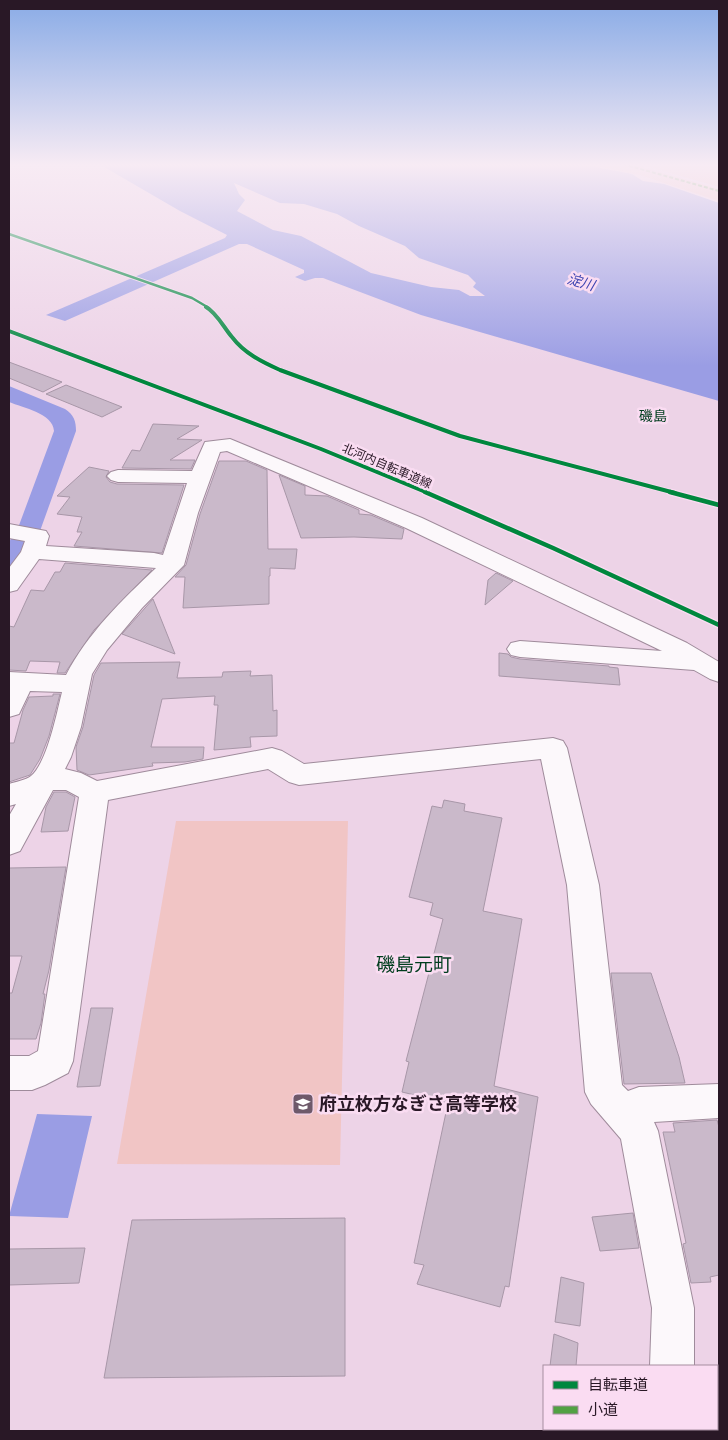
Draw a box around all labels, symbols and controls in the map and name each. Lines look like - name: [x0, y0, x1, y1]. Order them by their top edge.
- water label: 淀川: [565, 269, 599, 294]
- district label: 磯島: [639, 407, 667, 424]
- street label: 北河内自転車道線: [340, 440, 434, 491]
- district label: 磯島元町: [376, 952, 452, 975]
- school or university icon: 府立枚方なぎさ高等学校: [291, 1092, 315, 1116]
- place label: 府立枚方なぎさ高等学校: [319, 1092, 517, 1114]
- legend: [543, 1365, 718, 1430]
- text: 自転車道: [588, 1375, 648, 1393]
- text: 小道: [588, 1400, 618, 1418]

